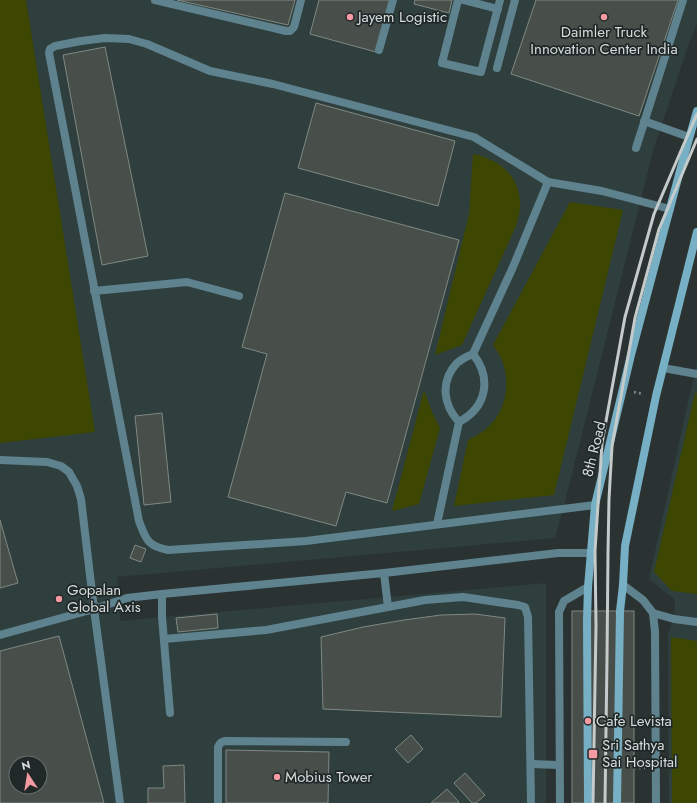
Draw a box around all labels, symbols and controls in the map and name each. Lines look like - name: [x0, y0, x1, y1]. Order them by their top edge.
- place label: Jayem Logistic: [356, 6, 447, 28]
- marker: Jayem Logistic: [345, 12, 355, 22]
- marker: Daimler Truck Innovation Center India: [599, 12, 609, 22]
- place label: Daimler Truck Innovation Center India: [530, 21, 678, 60]
- street label: 8th Road: [576, 419, 612, 479]
- place label: Gopalan Global Axis: [67, 579, 141, 618]
- marker: Gopalan Global Axis: [54, 594, 64, 604]
- place label: Cafe Levista: [596, 710, 672, 732]
- marker: Cafe Levista: [583, 716, 593, 726]
- place label: Sri Sathya Sai Hospital: [602, 734, 678, 773]
- marker: Sri Sathya Sai Hospital: [587, 748, 599, 760]
- north arrow: [8, 755, 48, 795]
- text: N: [20, 756, 32, 774]
- place label: Mobius Tower: [285, 766, 373, 788]
- marker: Mobius Tower: [272, 772, 282, 782]

